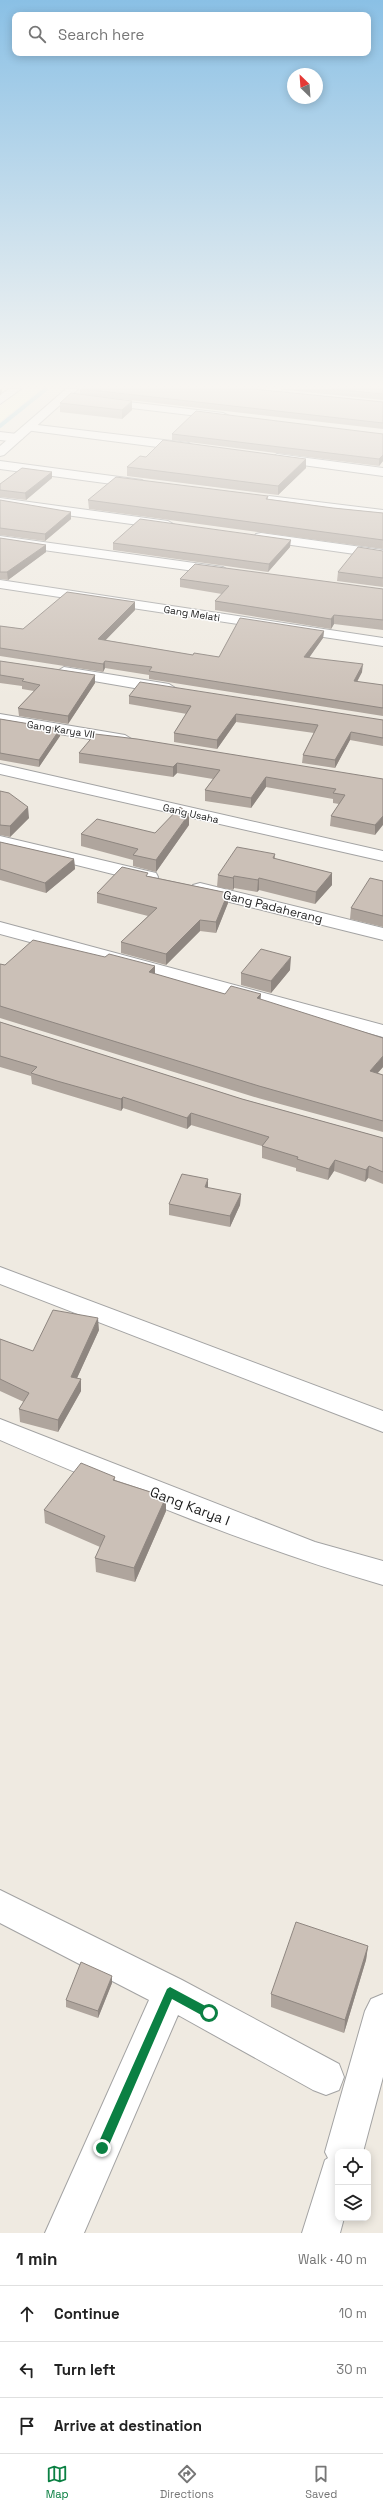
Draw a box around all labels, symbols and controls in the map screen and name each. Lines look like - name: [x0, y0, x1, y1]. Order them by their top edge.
- search box: [12, 12, 371, 56]
- icon: search: [26, 23, 48, 45]
- text: Search here: [58, 25, 144, 44]
- north arrow: [287, 68, 323, 104]
- street label: Gang Melati: [163, 603, 221, 624]
- street label: Gang Karya VII: [26, 718, 96, 741]
- street label: Gang Usaha: [162, 801, 220, 826]
- street label: Gang Padaherang: [222, 887, 324, 927]
- street label: Gang Karya I: [148, 1483, 232, 1529]
- route start: [200, 2004, 218, 2022]
- route end: [93, 2139, 111, 2157]
- map controls: [335, 2149, 371, 2221]
- button: locate: [335, 2149, 371, 2185]
- button: layers: [335, 2185, 371, 2221]
- text: 1 min: [16, 2248, 58, 2270]
- text: Walk · 40 m: [298, 2251, 367, 2268]
- icon: ahead: [16, 2303, 38, 2325]
- text: Continue: [54, 2304, 120, 2323]
- text: 10 m: [339, 2305, 367, 2322]
- icon: left: [16, 2359, 38, 2381]
- text: Turn left: [54, 2360, 116, 2379]
- text: 30 m: [336, 2361, 367, 2378]
- icon: arrive: [16, 2415, 38, 2437]
- text: Arrive at destination: [54, 2416, 202, 2435]
- tab: Map: [46, 2463, 69, 2501]
- tab: Directions: [160, 2463, 214, 2501]
- tab: Saved: [305, 2463, 337, 2501]

